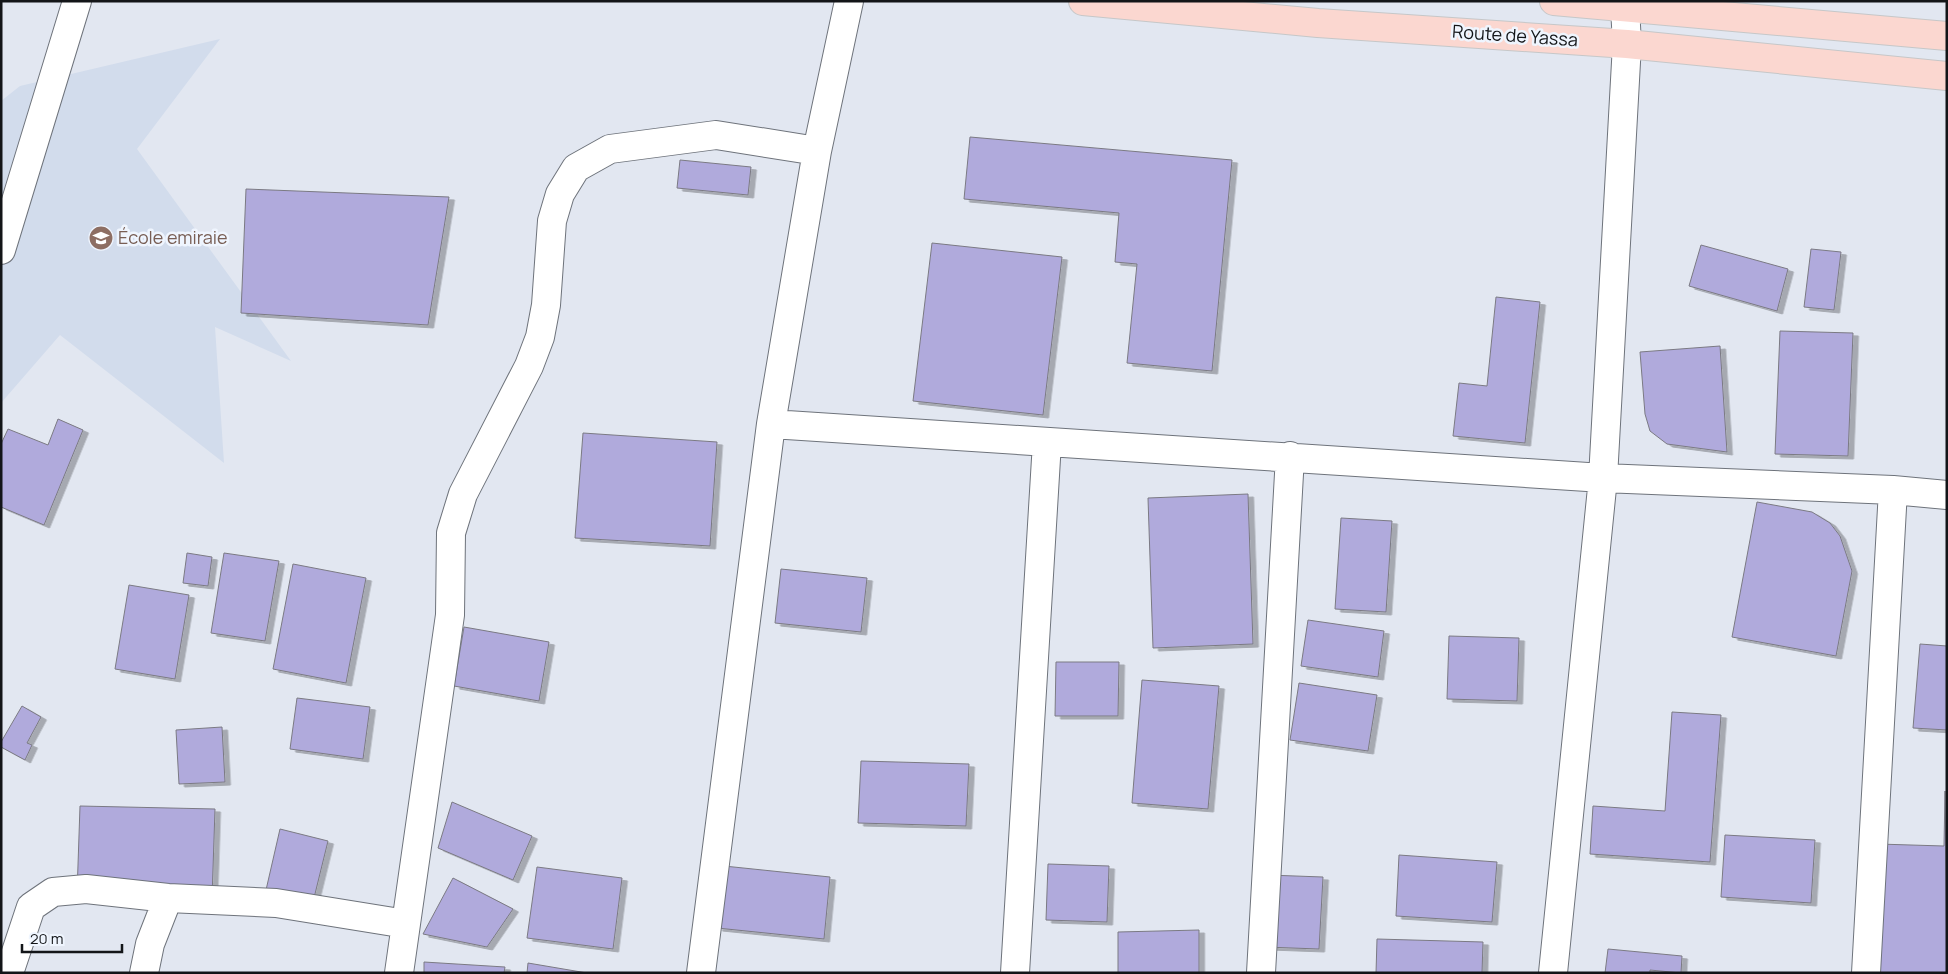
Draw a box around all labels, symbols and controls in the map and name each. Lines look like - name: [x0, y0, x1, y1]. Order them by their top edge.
- street label: Route de Yassa: [1451, 19, 1579, 51]
- school or university icon: École emiraie: [88, 225, 114, 251]
- place label: École emiraie: [118, 225, 228, 249]
- scale bar: [22, 922, 122, 954]
- text: 20 m: [30, 928, 63, 949]

